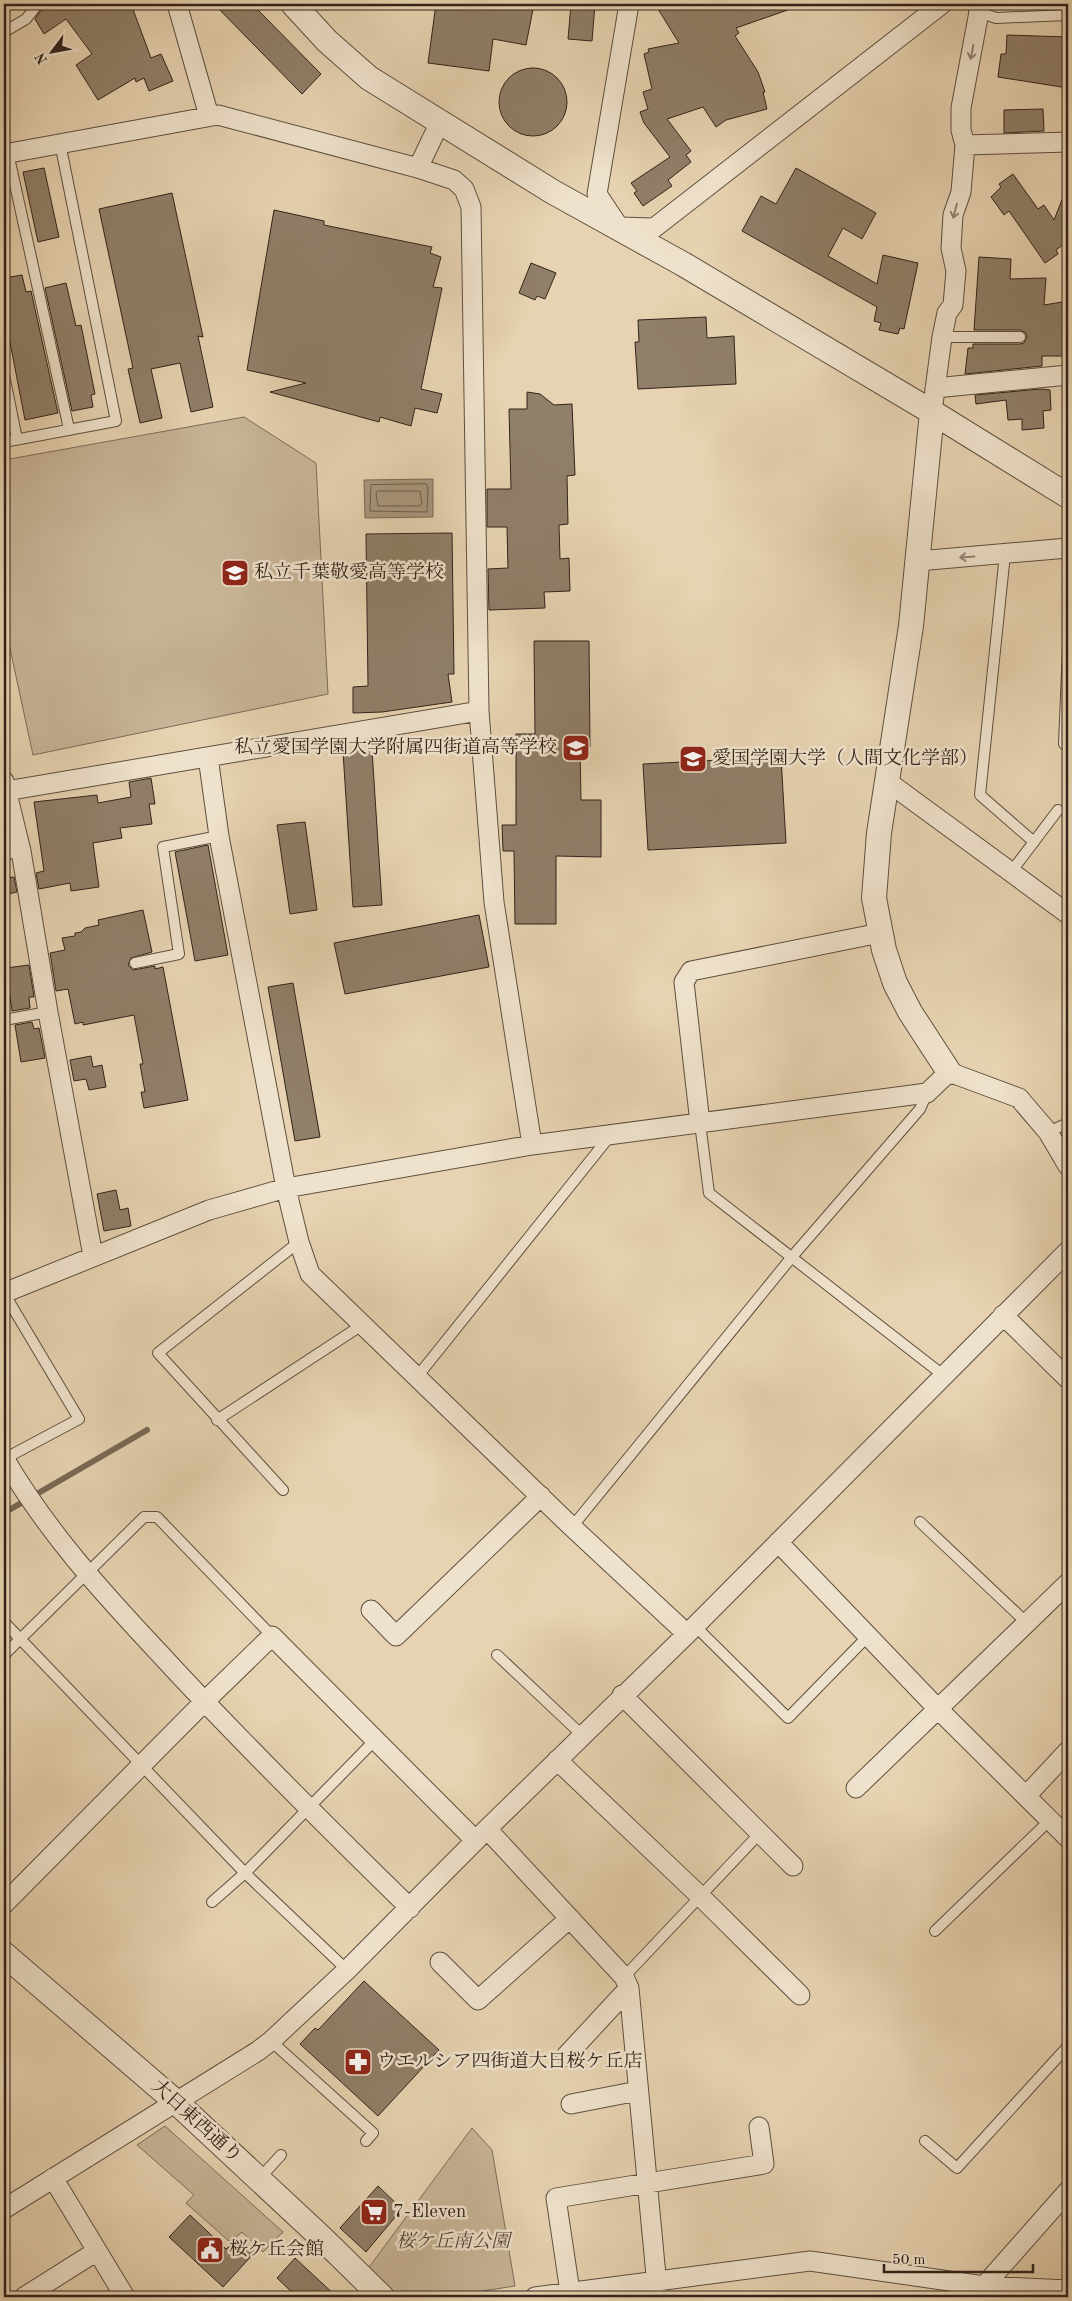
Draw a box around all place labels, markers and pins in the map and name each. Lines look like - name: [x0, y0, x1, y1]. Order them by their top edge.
- school or university icon: 私立千葉敬愛高等学校: [220, 558, 250, 588]
- place label: 私立千葉敬愛高等学校: [254, 561, 444, 583]
- school or university icon: 私立愛国学園大学附属四街道高等学校: [561, 733, 591, 763]
- place label: 私立愛国学園大学附属四街道高等学校: [234, 736, 557, 758]
- school or university icon: 愛国学園大学（人間文化学部）: [678, 744, 708, 774]
- place label: 愛国学園大学（人間文化学部）: [712, 747, 978, 769]
- pharmacy icon: ウエルシア四街道大日桜ケ丘店: [343, 2047, 373, 2077]
- place label: ウエルシア四街道大日桜ケ丘店: [377, 2050, 643, 2072]
- supermarket icon: 7-Eleven: [359, 2197, 389, 2227]
- place label: 7-Eleven: [393, 2203, 466, 2222]
- public building icon: 桜ケ丘会館: [195, 2235, 225, 2265]
- place label: 桜ケ丘会館: [229, 2238, 324, 2260]

